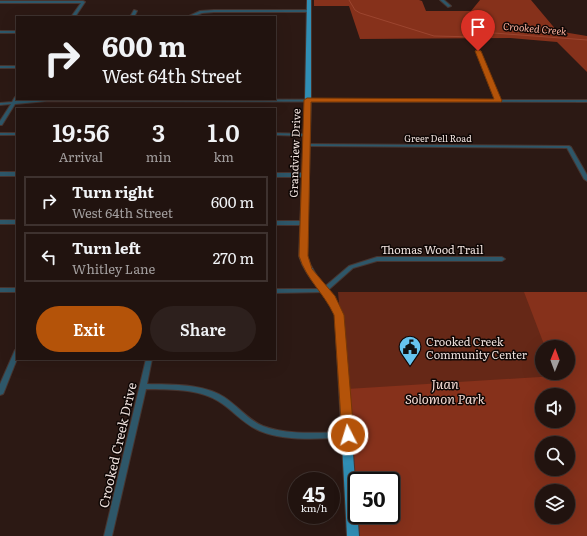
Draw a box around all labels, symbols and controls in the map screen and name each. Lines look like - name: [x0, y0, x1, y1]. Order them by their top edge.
- pin: [461, 10, 495, 51]
- icon: arrive: [467, 16, 489, 38]
- water label: Crooked Creek: [503, 18, 568, 38]
- text: 600 m: [102, 24, 186, 66]
- icon: right: [36, 32, 88, 84]
- text: West 64th Street: [102, 62, 242, 89]
- street label: Grandview Drive: [284, 108, 304, 198]
- text: 19:56: [52, 114, 110, 149]
- text: 3: [152, 114, 165, 149]
- text: 1.0: [208, 114, 240, 149]
- street label: Greer Dell Road: [404, 131, 472, 145]
- text: Arrival: [59, 147, 103, 166]
- text: min: [146, 147, 171, 166]
- text: km: [213, 147, 234, 166]
- text: Turn right: [72, 180, 154, 203]
- icon: right: [38, 190, 60, 212]
- text: 600 m: [211, 190, 254, 213]
- text: West 64th Street: [72, 203, 173, 222]
- text: Turn left: [72, 236, 141, 259]
- street label: Thomas Wood Trail: [381, 241, 484, 257]
- icon: left: [38, 246, 60, 268]
- text: 270 m: [213, 246, 254, 269]
- text: Whitley Lane: [72, 259, 155, 278]
- button: Exit: [36, 306, 142, 352]
- button: Share: [150, 306, 256, 352]
- place label: Crooked Creek Community Center: [426, 333, 528, 362]
- public building icon: Crooked Creek Community Center: [397, 334, 423, 367]
- north arrow: [535, 340, 575, 380]
- map controls: [535, 340, 575, 524]
- park label: Juan Solomon Park: [405, 374, 486, 408]
- street label: Crooked Creek Drive: [93, 380, 141, 510]
- button: sound: [535, 388, 575, 428]
- position arrow: [327, 414, 369, 456]
- button: search: [535, 436, 575, 476]
- speed limit sign: 50: [348, 472, 400, 524]
- text: 45: [303, 478, 325, 508]
- button: layers: [535, 484, 575, 524]
- text: km/h: [301, 500, 327, 515]

